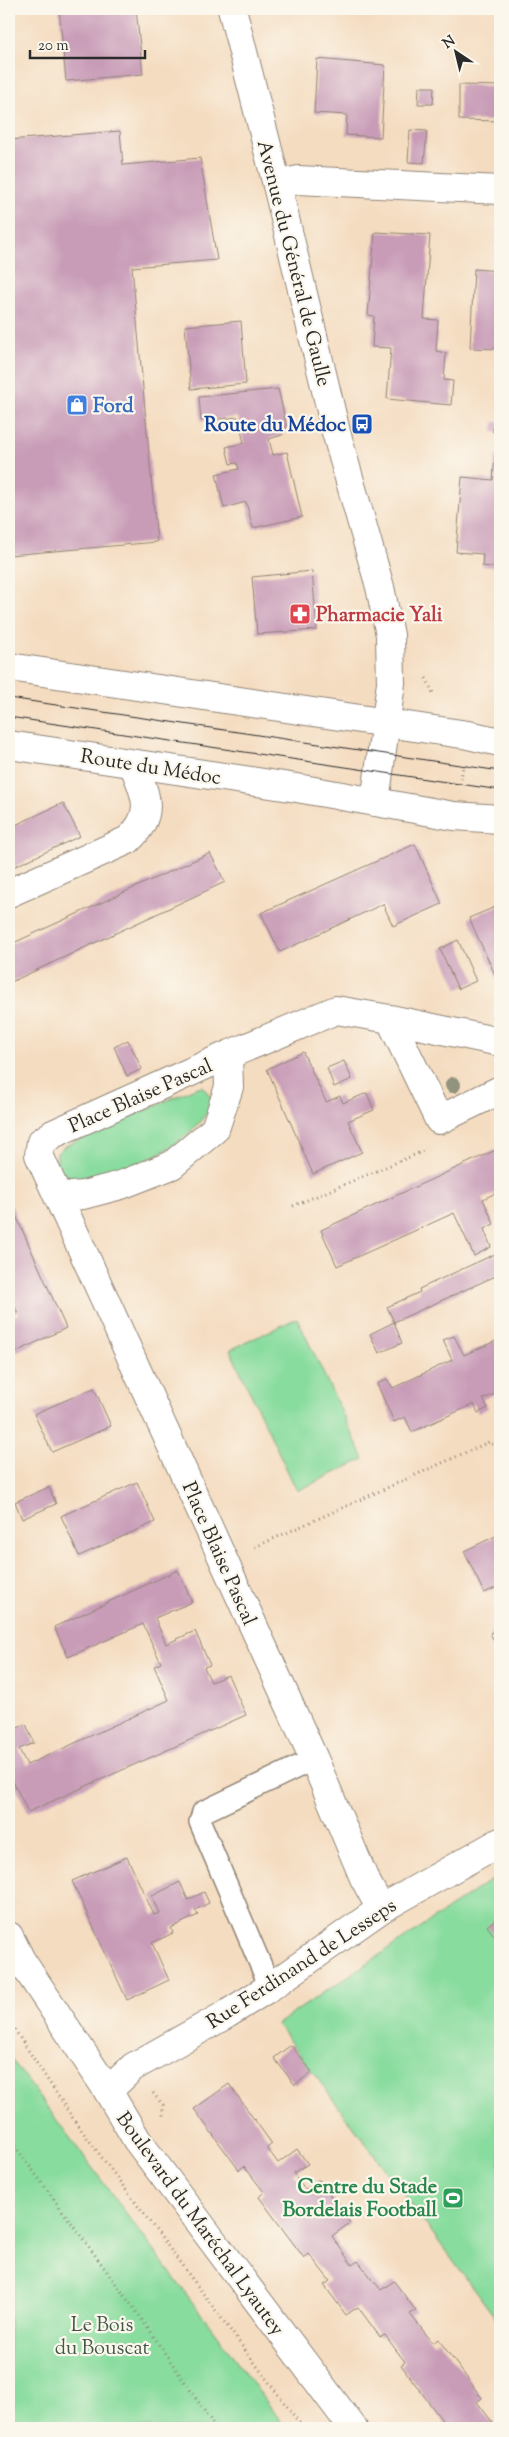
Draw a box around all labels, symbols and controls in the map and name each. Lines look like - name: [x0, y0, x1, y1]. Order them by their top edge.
- scale bar: [30, 28, 145, 60]
- north arrow: [432, 28, 482, 78]
- text: N: [439, 32, 460, 54]
- text: 20 m: [38, 36, 69, 57]
- street label: Avenue du Général de Gaulle: [248, 137, 337, 390]
- shop icon: Ford: [65, 393, 89, 417]
- place label: Ford: [93, 393, 134, 422]
- place label: Route du Médoc: [204, 412, 346, 441]
- bus stop icon: Route du Médoc: [350, 412, 374, 436]
- pharmacy icon: Pharmacie Yali: [288, 602, 312, 626]
- place label: Pharmacie Yali: [316, 602, 443, 631]
- street label: Route du Médoc: [78, 743, 223, 794]
- street label: Place Blaise Pascal: [64, 1052, 218, 1142]
- street label: Place Blaise Pascal: [173, 1477, 263, 1631]
- street label: Rue Ferdinand de Lesseps: [202, 1893, 403, 2038]
- street label: Boulevard du Maréchal Lyautey: [108, 2107, 290, 2342]
- place label: Centre du Stade Bordelais Football: [283, 2174, 437, 2226]
- sports icon: Centre du Stade Bordelais Football: [441, 2186, 465, 2210]
- park label: Le Bois du Bouscat: [55, 2312, 150, 2364]

